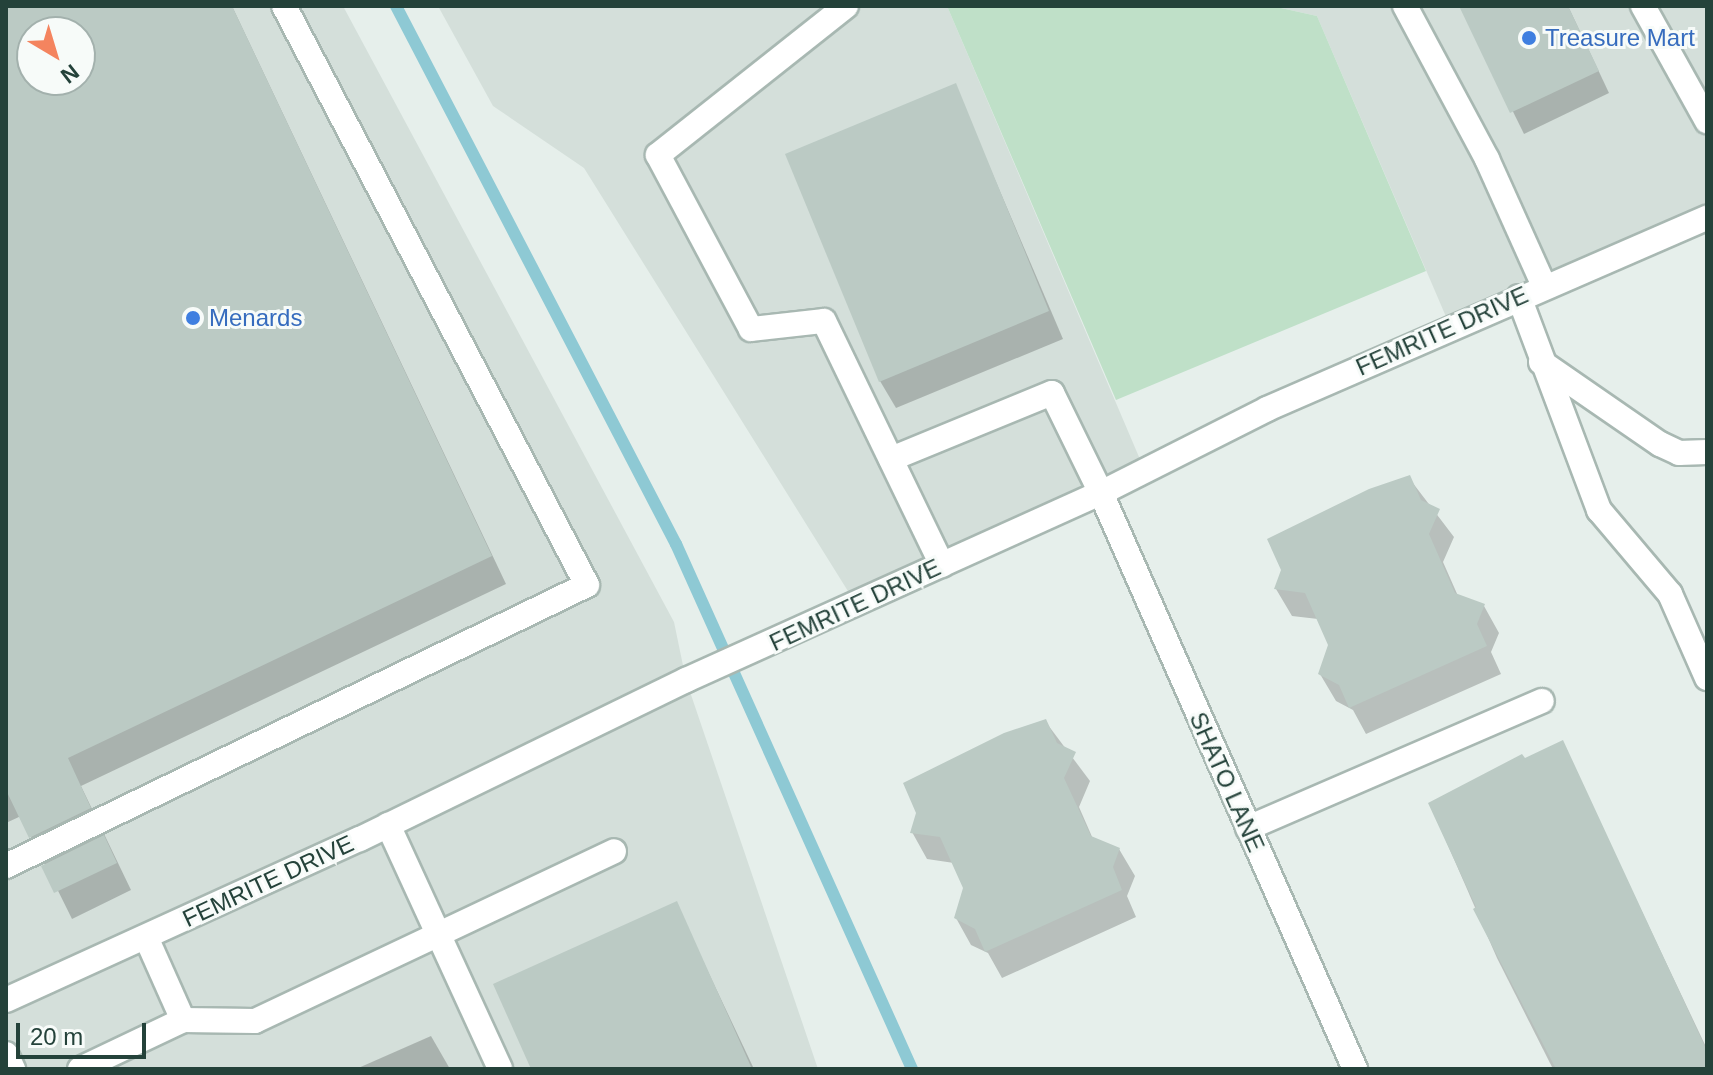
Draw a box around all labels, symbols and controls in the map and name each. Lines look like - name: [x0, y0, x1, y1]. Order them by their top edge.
- north arrow: [16, 16, 96, 96]
- place label: Treasure Mart: [1545, 24, 1695, 52]
- marker: Treasure Mart: [1520, 29, 1538, 47]
- text: N: [56, 59, 84, 88]
- street label: FEMRITE DRIVE: [1351, 280, 1533, 382]
- place label: Menards: [209, 304, 302, 332]
- marker: Menards: [184, 309, 202, 327]
- street label: FEMRITE DRIVE: [765, 553, 945, 657]
- street label: SHATO LANE: [1183, 708, 1271, 856]
- street label: FEMRITE DRIVE: [178, 829, 358, 933]
- scale bar: [20, 1007, 150, 1057]
- text: 20 m: [30, 1023, 83, 1050]

